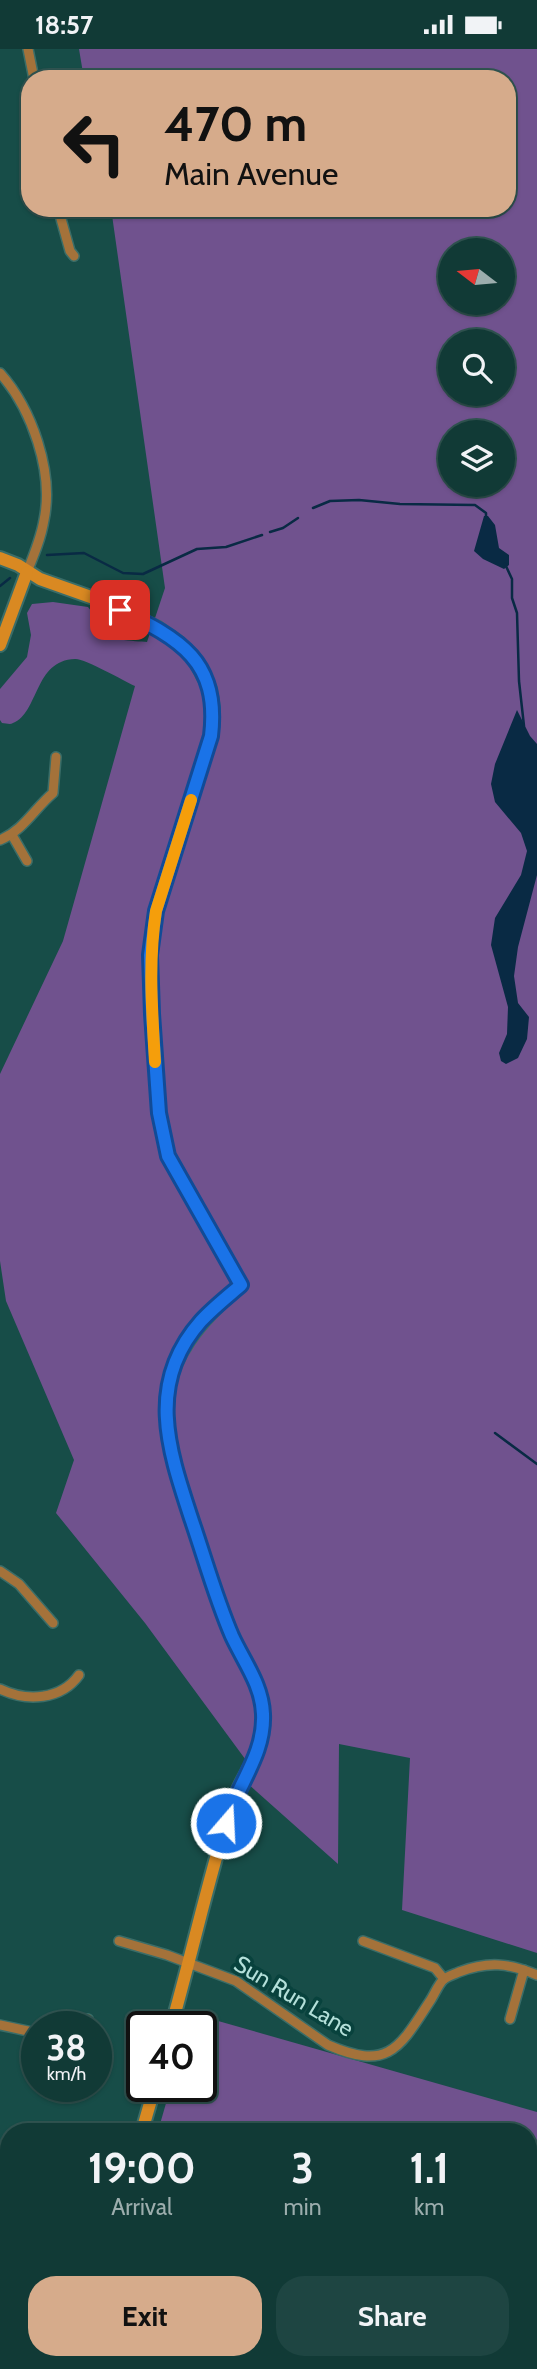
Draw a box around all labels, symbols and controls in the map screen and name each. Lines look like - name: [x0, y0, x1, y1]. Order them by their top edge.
- text: 18:57: [35, 9, 93, 41]
- text: 470 m: [164, 94, 307, 153]
- icon: left: [49, 98, 140, 189]
- text: Main Avenue: [164, 154, 339, 193]
- north arrow: [438, 238, 514, 315]
- map controls: [438, 238, 515, 497]
- button: search: [438, 329, 515, 406]
- button: layers: [438, 420, 515, 497]
- pin: [90, 580, 150, 640]
- icon: arrive: [101, 591, 139, 629]
- position arrow: [189, 1786, 263, 1860]
- street label: Sun Run Lane: [229, 1949, 359, 2043]
- speed limit sign: 40: [126, 2011, 217, 2102]
- text: 38: [46, 2026, 87, 2069]
- text: km/h: [47, 2063, 86, 2085]
- text: 19:00: [88, 2142, 196, 2194]
- text: 3: [291, 2142, 314, 2194]
- text: 1.1: [409, 2142, 449, 2194]
- text: Arrival: [111, 2193, 172, 2221]
- text: min: [284, 2193, 322, 2221]
- text: km: [414, 2193, 444, 2221]
- button: Exit: [28, 2276, 262, 2356]
- button: Share: [276, 2276, 509, 2356]

